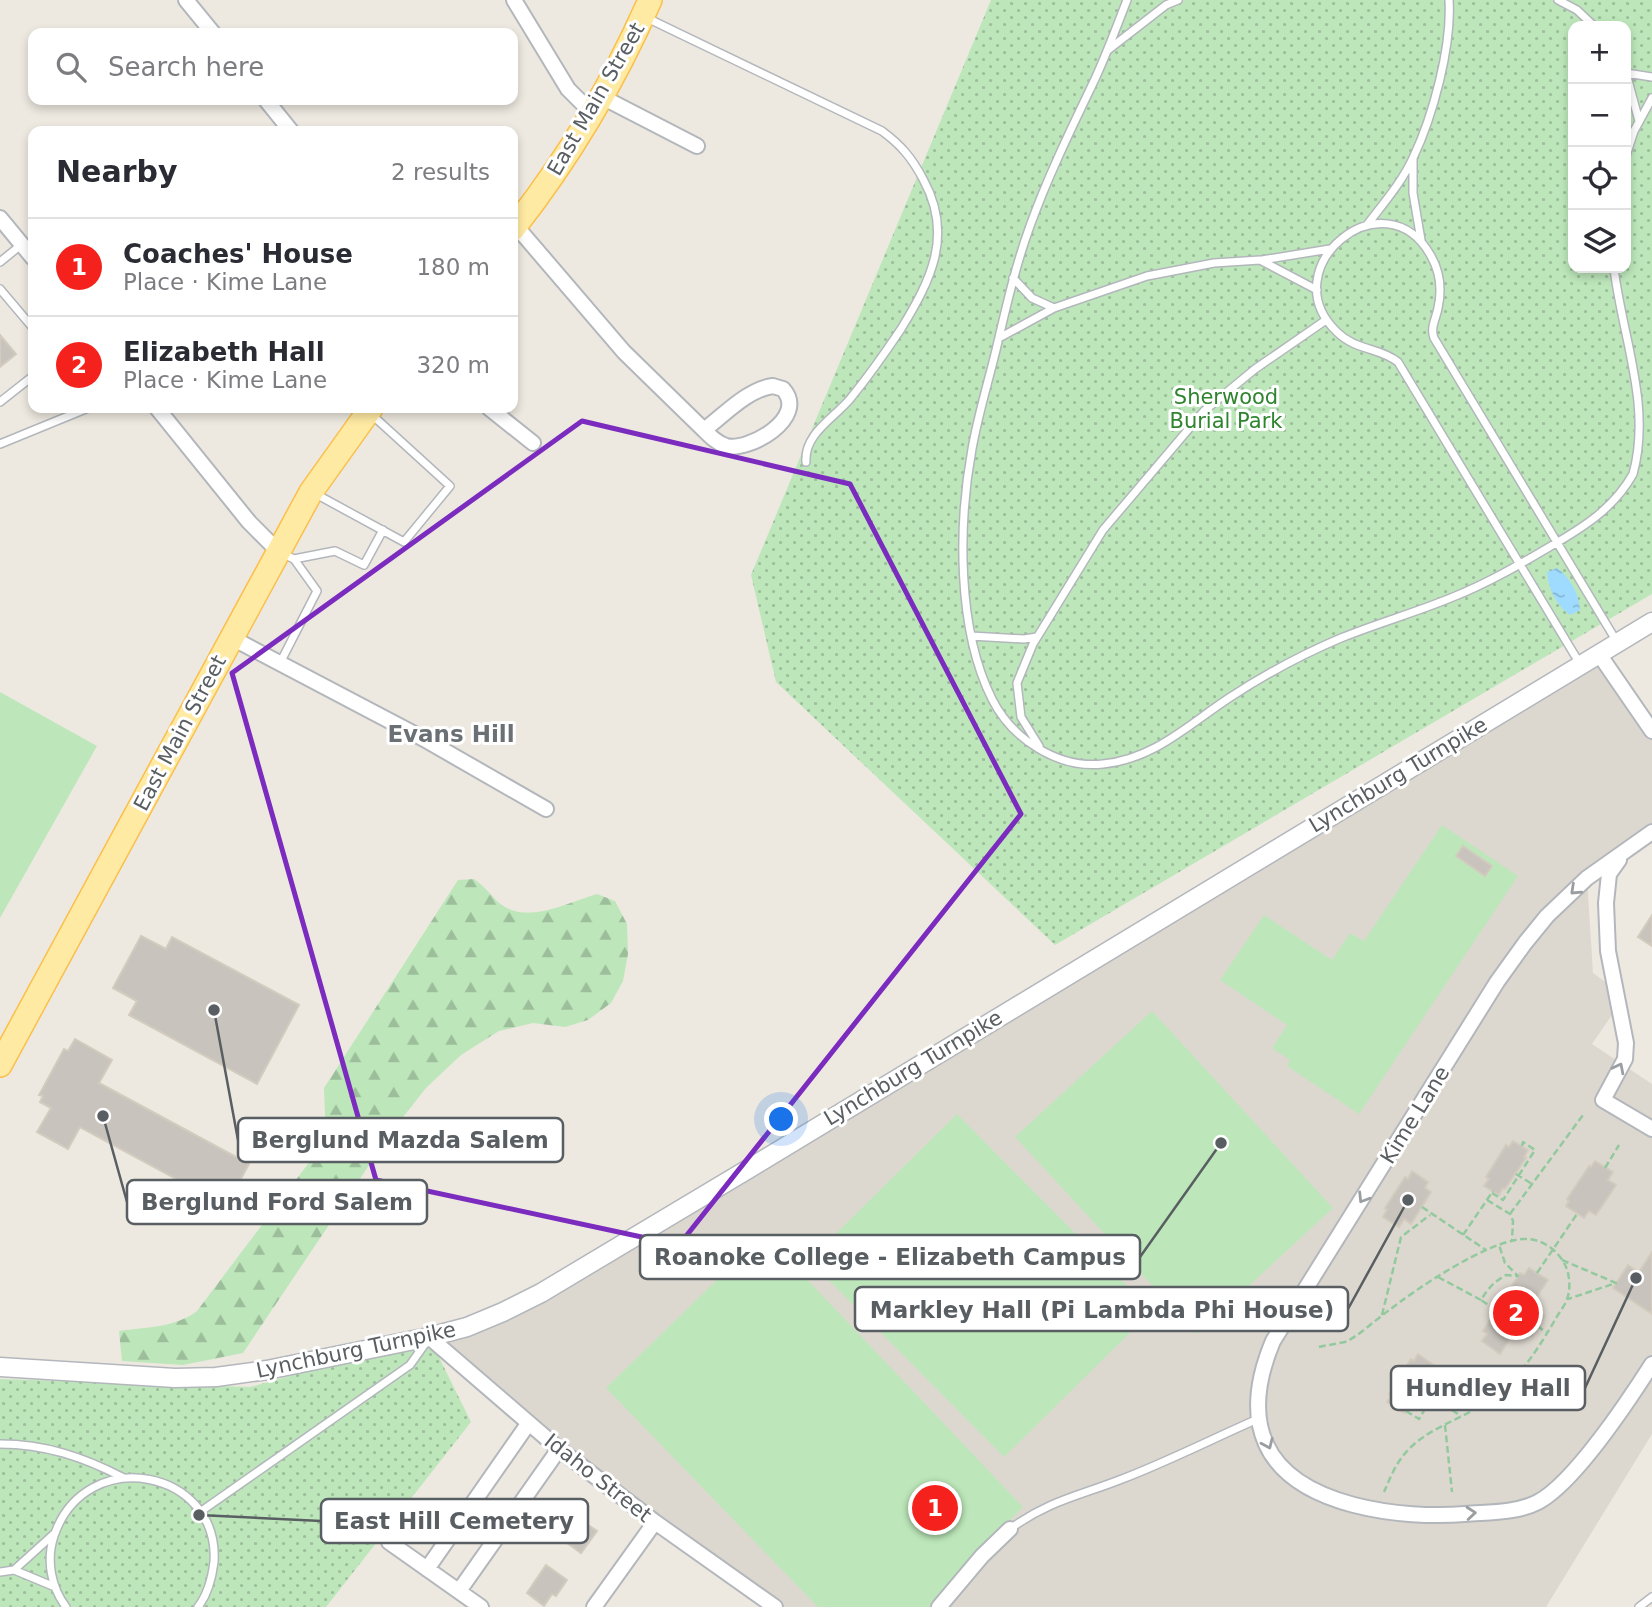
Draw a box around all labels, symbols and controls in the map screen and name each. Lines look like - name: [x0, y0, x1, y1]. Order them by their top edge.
- street label: East Main Street: [542, 18, 650, 180]
- map controls: [1568, 21, 1631, 273]
- button: +: [1568, 21, 1631, 84]
- search box: [28, 28, 518, 105]
- icon: search: [52, 48, 90, 86]
- text: Search here: [108, 52, 264, 82]
- button: −: [1568, 84, 1631, 147]
- button: locate: [1568, 147, 1631, 210]
- text: Nearby: [56, 154, 178, 189]
- text: 2 results: [391, 159, 490, 185]
- button: layers: [1568, 210, 1631, 273]
- text: Coaches' House: [123, 239, 353, 269]
- text: 1: [71, 254, 87, 280]
- text: 180 m: [416, 254, 490, 280]
- text: Place · Kime Lane: [123, 269, 327, 295]
- text: Elizabeth Hall: [123, 337, 325, 367]
- text: 2: [71, 352, 87, 378]
- text: 320 m: [416, 352, 490, 378]
- text: Place · Kime Lane: [123, 367, 327, 393]
- park label: Sherwood Burial Park: [1170, 385, 1283, 433]
- street label: East Main Street: [129, 651, 231, 815]
- street label: Lynchburg Turnpike: [1305, 712, 1491, 838]
- district label: Evans Hill: [387, 721, 515, 747]
- one-way arrow: [1570, 882, 1583, 894]
- street label: Lynchburg Turnpike: [820, 1005, 1006, 1131]
- street label: Kime Lane: [1376, 1062, 1454, 1168]
- one-way arrow: [1611, 1063, 1625, 1075]
- your location: [764, 1102, 798, 1136]
- callout: Berglund Mazda Salem: [238, 1118, 563, 1162]
- text: Berglund Mazda Salem: [251, 1127, 549, 1153]
- callout: Berglund Ford Salem: [127, 1180, 427, 1224]
- text: Berglund Ford Salem: [141, 1189, 413, 1215]
- one-way arrow: [1359, 1190, 1372, 1203]
- callout: Roanoke College - Elizabeth Campus: [640, 1235, 1140, 1279]
- text: Roanoke College - Elizabeth Campus: [654, 1244, 1126, 1270]
- callout: Markley Hall (Pi Lambda Phi House): [855, 1287, 1348, 1331]
- pin: 2: [1493, 1287, 1539, 1339]
- text: Markley Hall (Pi Lambda Phi House): [870, 1297, 1334, 1323]
- street label: Lynchburg Turnpike: [254, 1317, 458, 1383]
- callout: Hundley Hall: [1391, 1366, 1585, 1410]
- text: Hundley Hall: [1405, 1375, 1571, 1401]
- street label: Idaho Street: [540, 1429, 656, 1527]
- one-way arrow: [1260, 1437, 1274, 1449]
- pin: 1: [912, 1482, 958, 1534]
- callout: East Hill Cemetery: [321, 1499, 588, 1543]
- one-way arrow: [1466, 1506, 1477, 1521]
- text: East Hill Cemetery: [334, 1508, 574, 1534]

